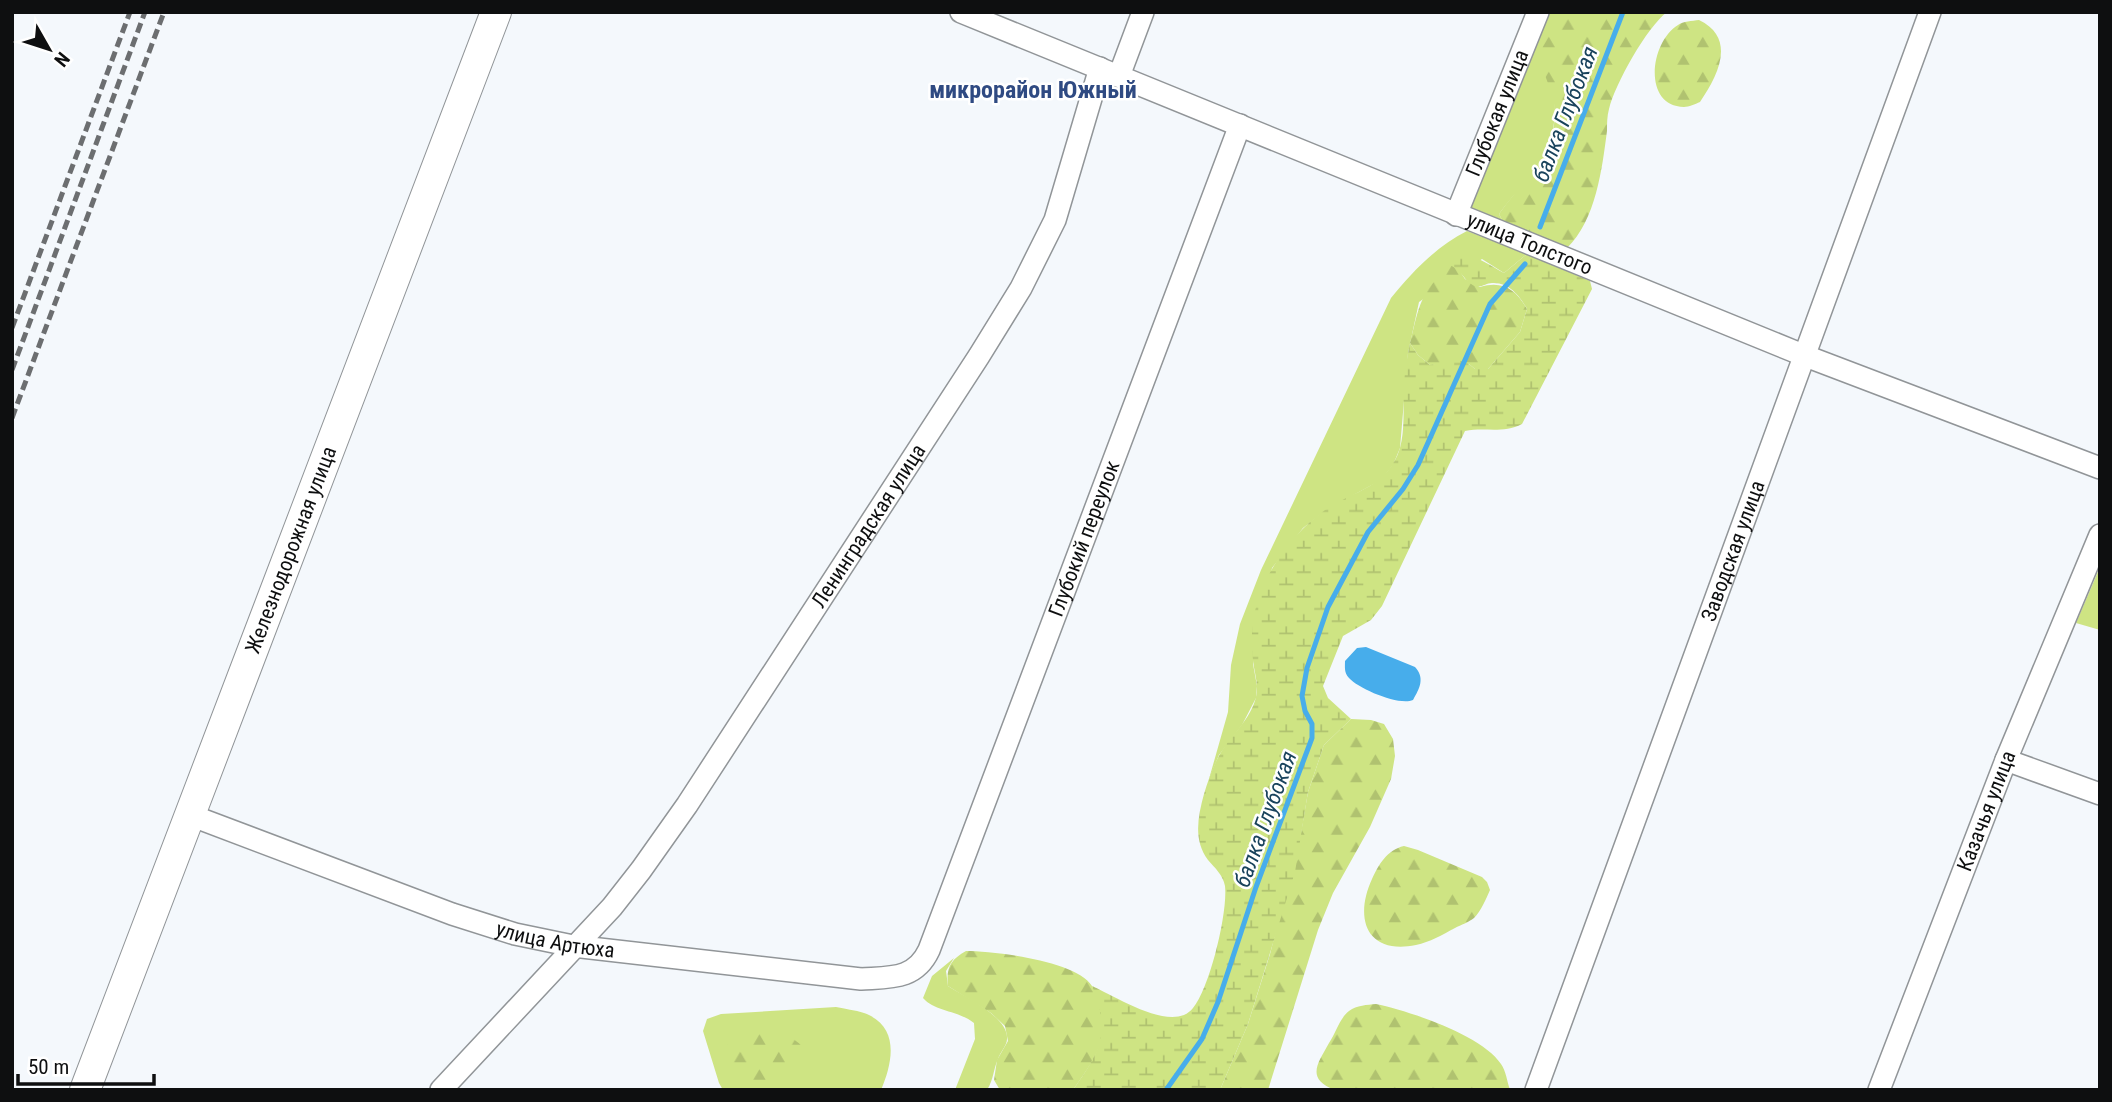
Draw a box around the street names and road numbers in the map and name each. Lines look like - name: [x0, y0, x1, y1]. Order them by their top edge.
- street label: Глубокая улица: [1461, 46, 1533, 180]
- street label: улица Толстого: [1463, 207, 1596, 280]
- street label: Ленинградская улица: [807, 440, 930, 612]
- street label: Железнодорожная улица: [241, 443, 341, 657]
- street label: Глубокий переулок: [1044, 457, 1124, 620]
- street label: Заводская улица: [1696, 477, 1770, 625]
- street label: Казачья улица: [1952, 747, 2021, 875]
- street label: улица Артюха: [493, 917, 616, 963]

